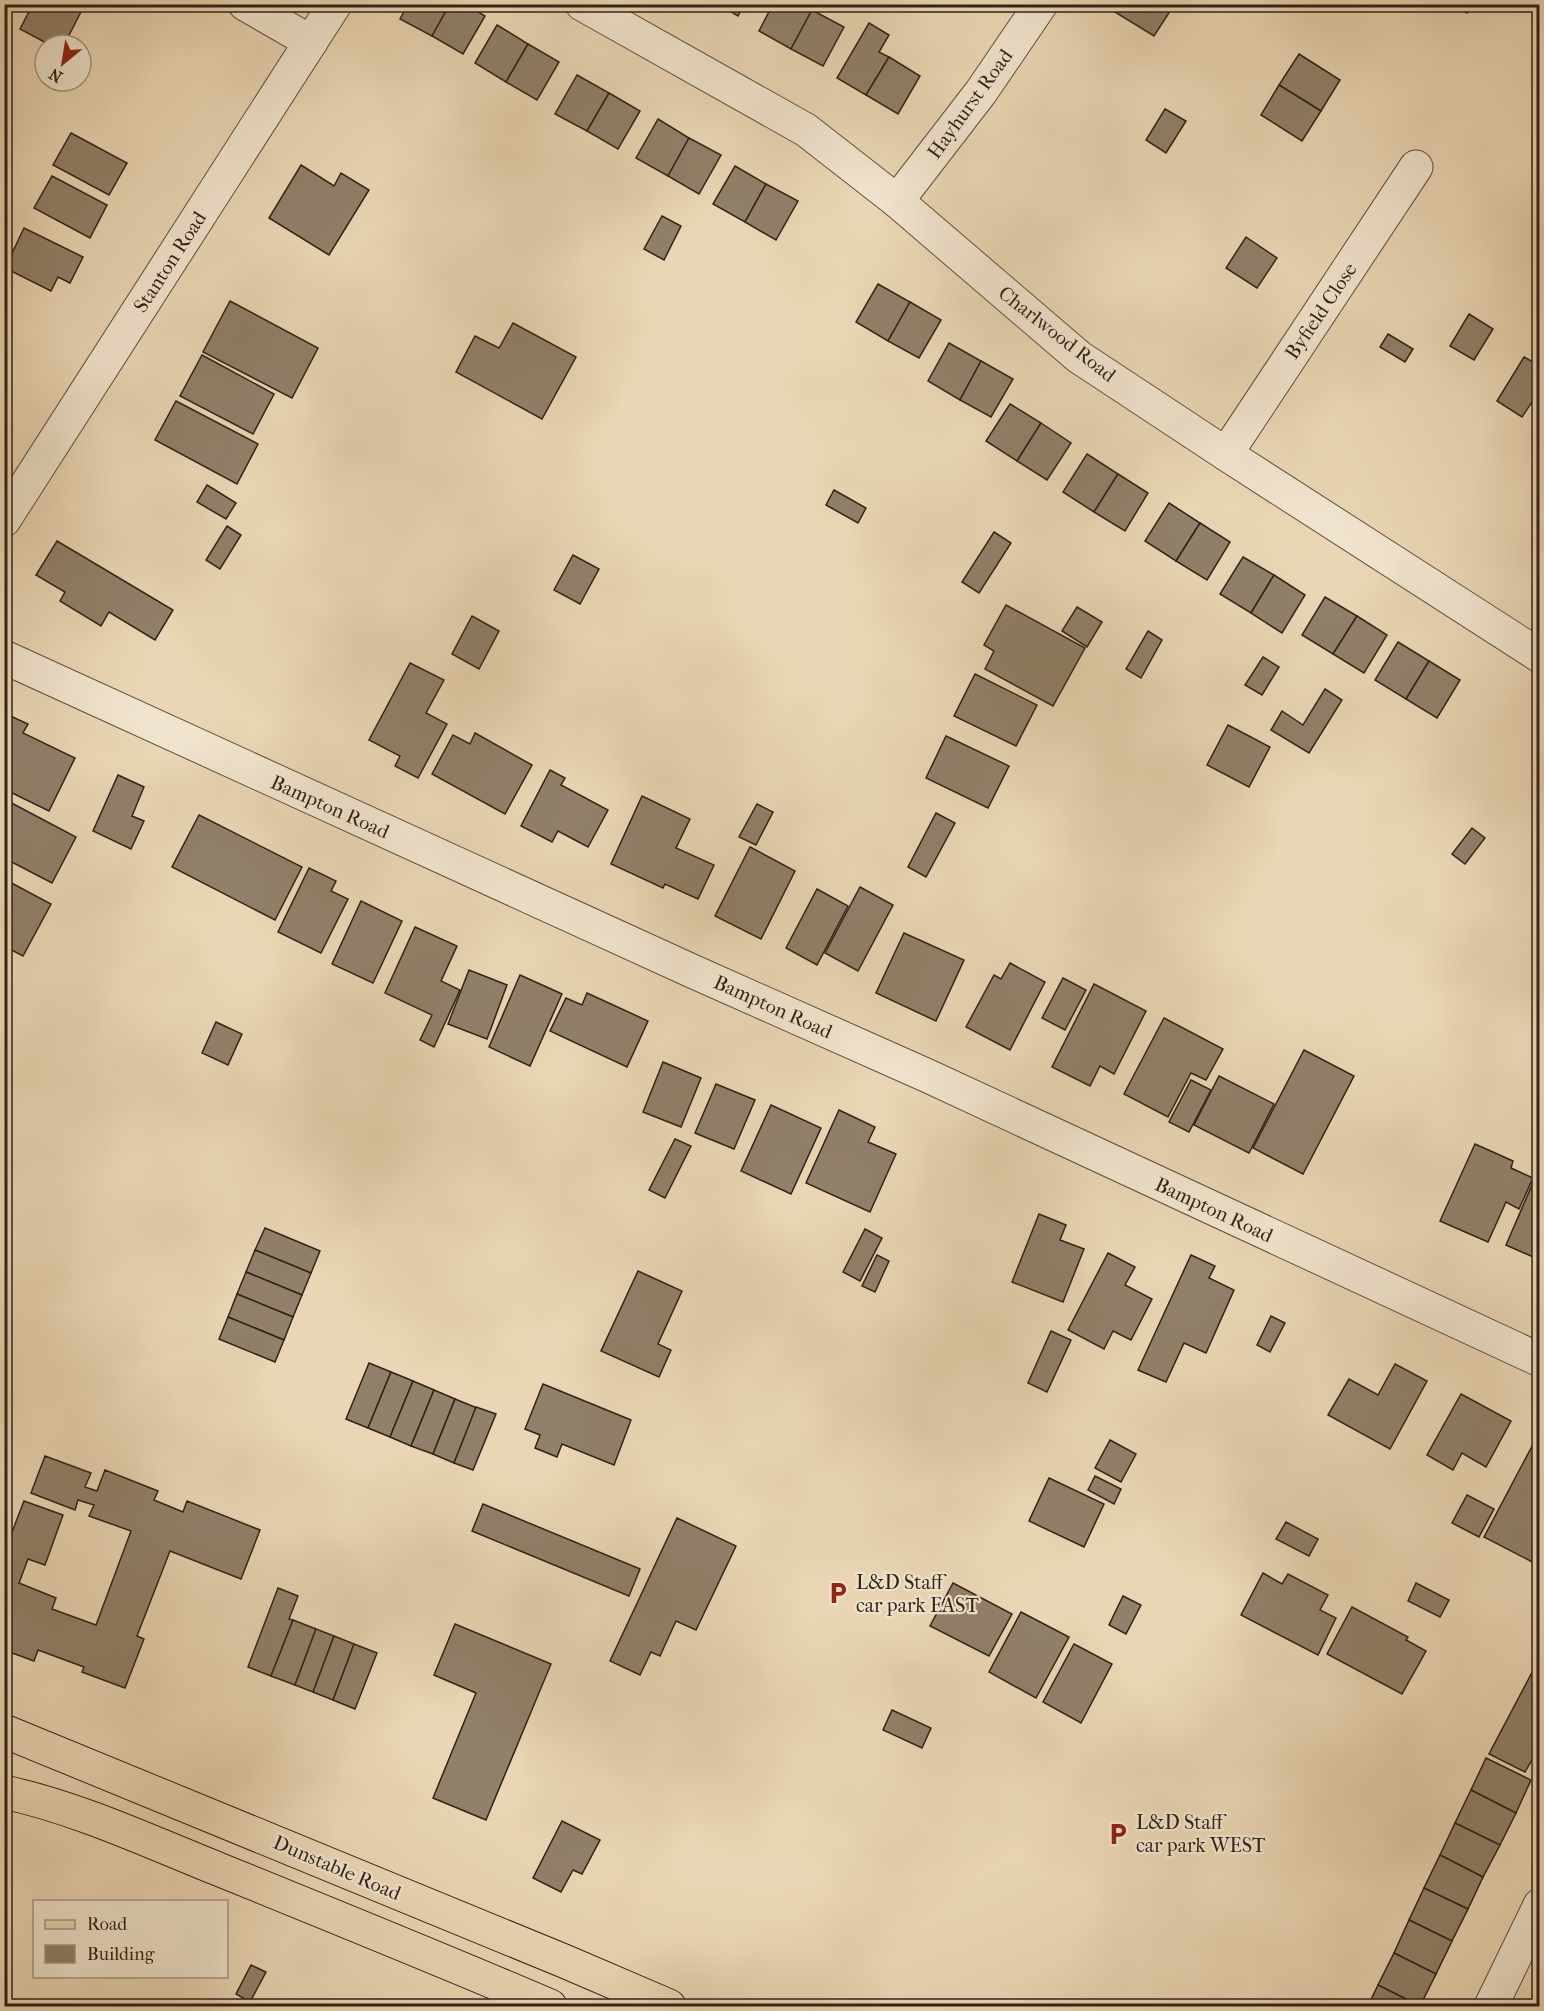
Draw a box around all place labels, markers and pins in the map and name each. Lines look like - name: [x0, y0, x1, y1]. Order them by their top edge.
- place label: L&D Staff car park EAST: [856, 1571, 979, 1617]
- parking icon: L&D Staff car park EAST: [825, 1580, 851, 1606]
- place label: L&D Staff car park WEST: [1136, 1811, 1266, 1857]
- parking icon: L&D Staff car park WEST: [1105, 1821, 1131, 1847]

